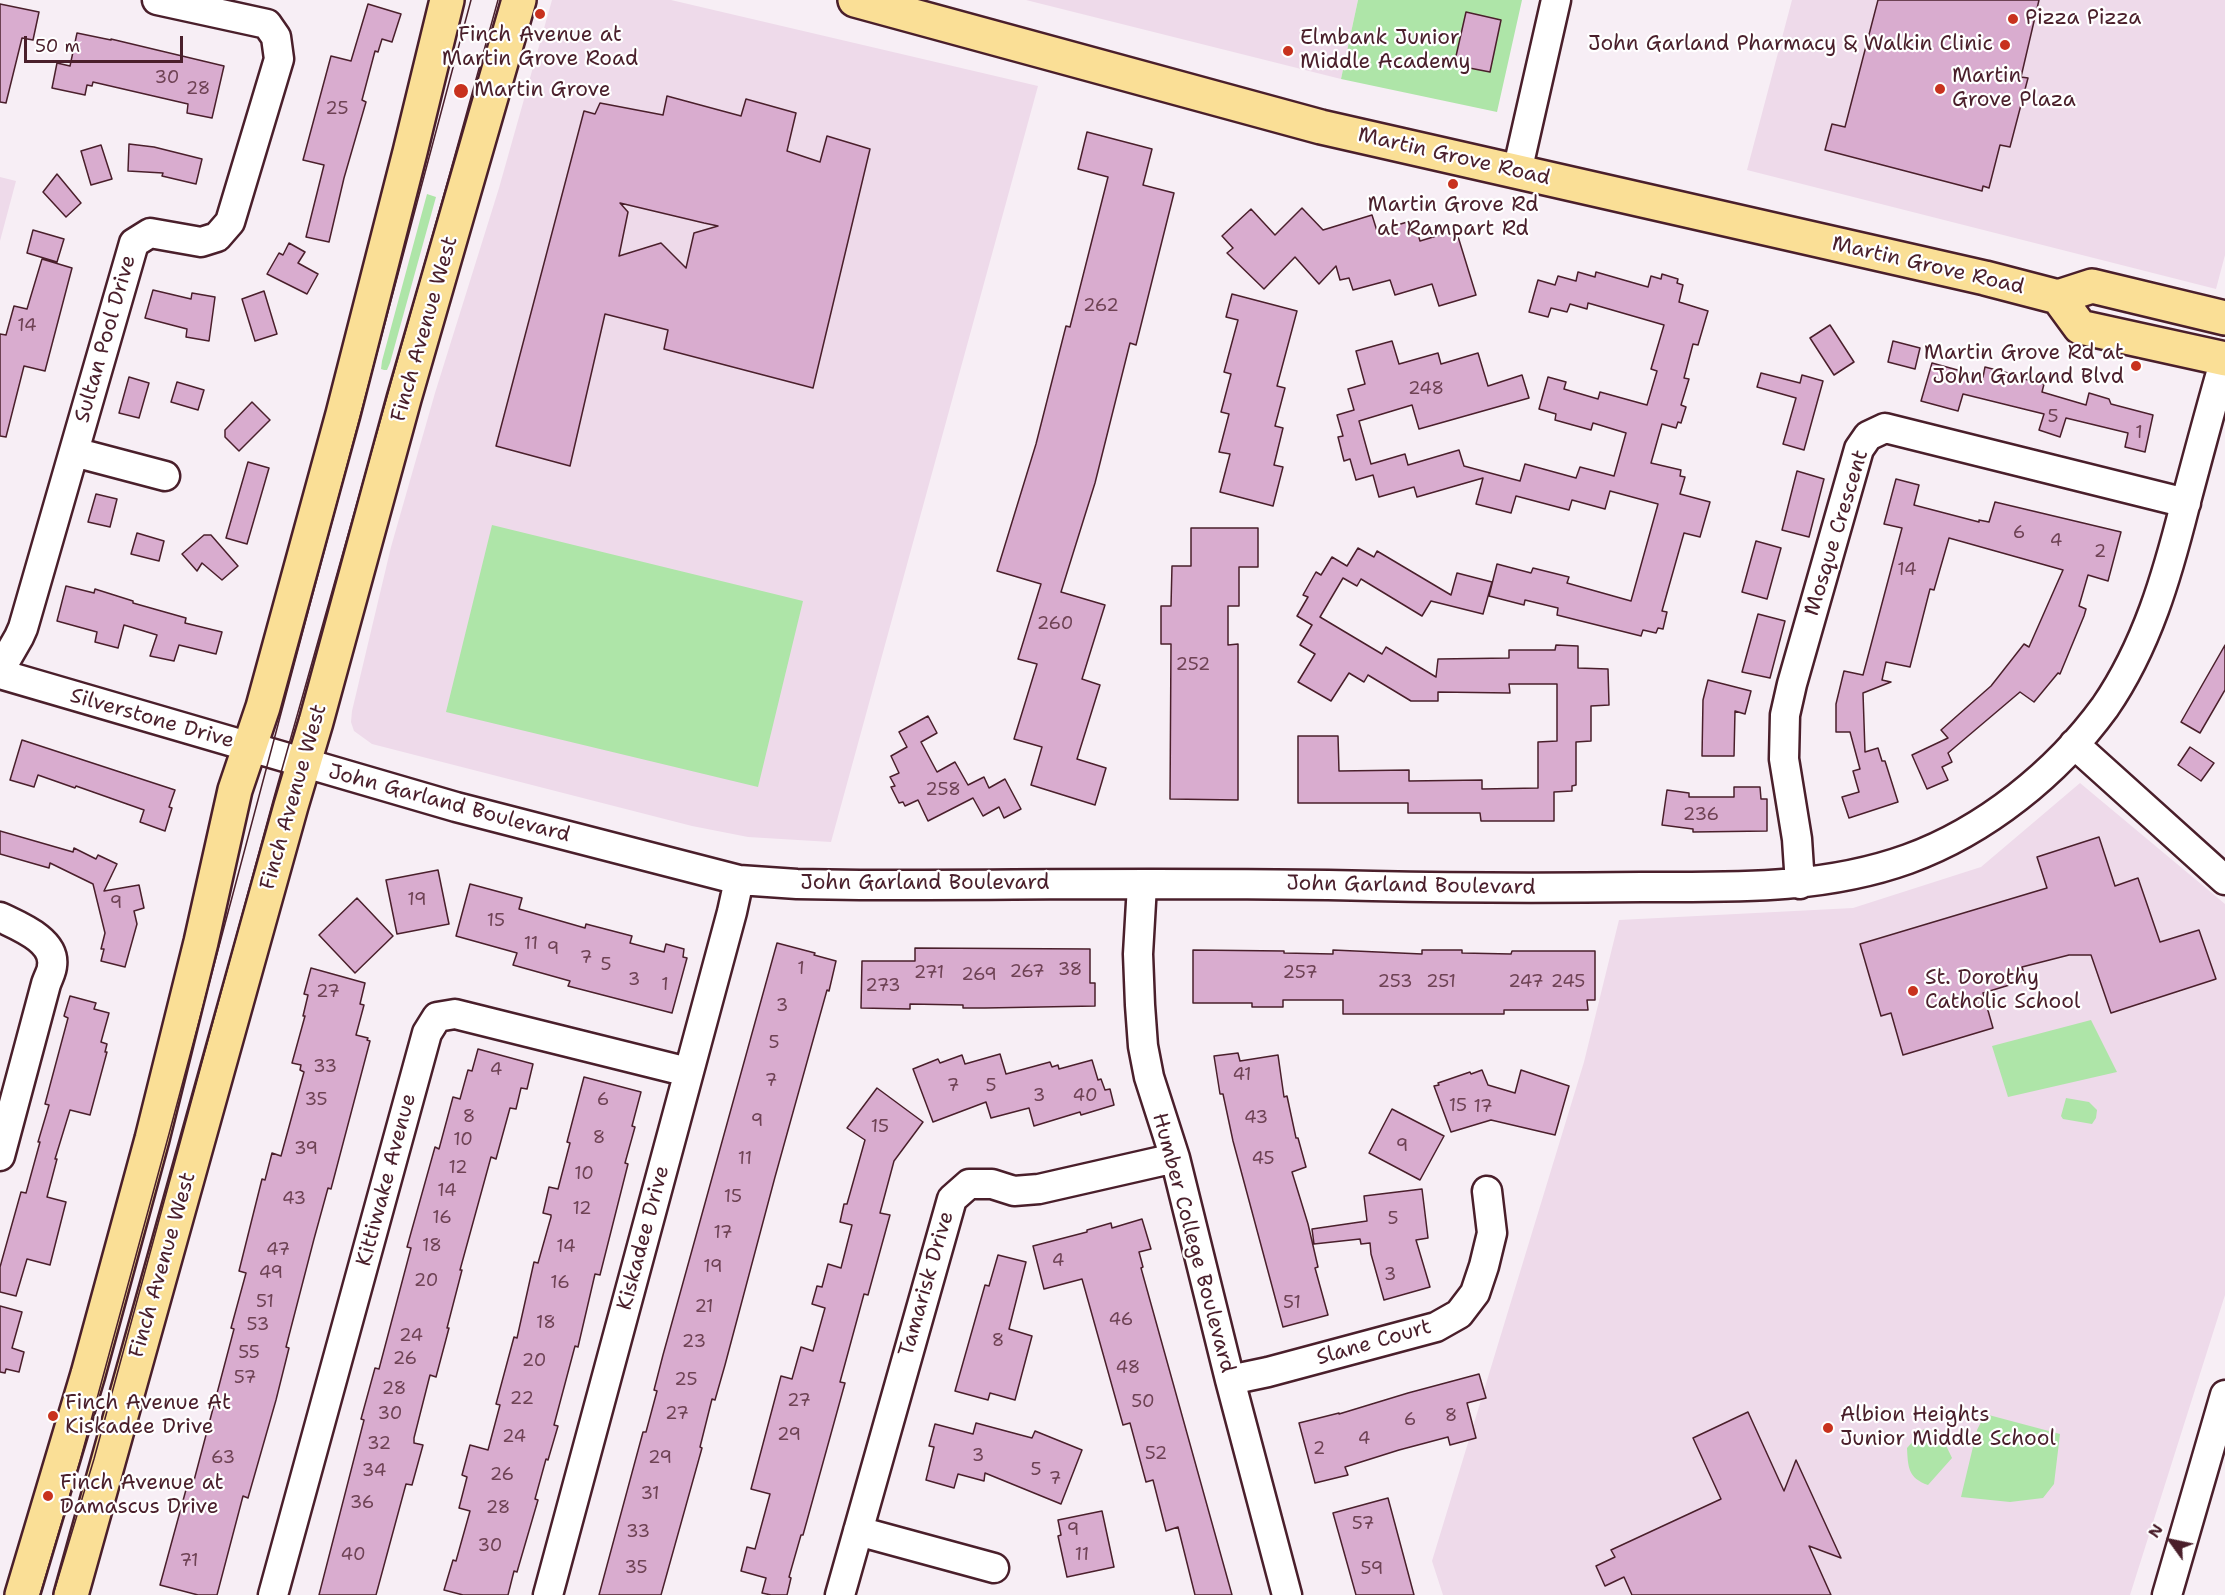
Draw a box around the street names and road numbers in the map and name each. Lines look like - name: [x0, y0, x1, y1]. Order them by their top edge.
- street label: Martin Grove Road: [1355, 123, 1553, 191]
- street label: Martin Grove Road: [1829, 232, 2027, 300]
- street label: Finch Avenue West: [386, 233, 464, 425]
- street label: Sultan Pool Drive: [70, 252, 142, 426]
- street label: Mosque Crescent: [1800, 447, 1874, 619]
- street label: Silverstone Drive: [67, 684, 237, 754]
- street label: Finch Avenue West: [255, 701, 333, 893]
- street label: John Garland Boulevard: [325, 760, 573, 848]
- street label: John Garland Boulevard: [800, 871, 1050, 897]
- street label: John Garland Boulevard: [1286, 871, 1536, 901]
- street label: Kittiwake Avenue: [352, 1091, 422, 1269]
- street label: Humber College Boulevard: [1146, 1110, 1240, 1376]
- street label: Kiskadee Drive: [613, 1163, 675, 1313]
- street label: Finch Avenue West: [124, 1169, 202, 1361]
- street label: Tamarisk Drive: [894, 1209, 960, 1359]
- street label: Slane Court: [1314, 1315, 1434, 1371]

